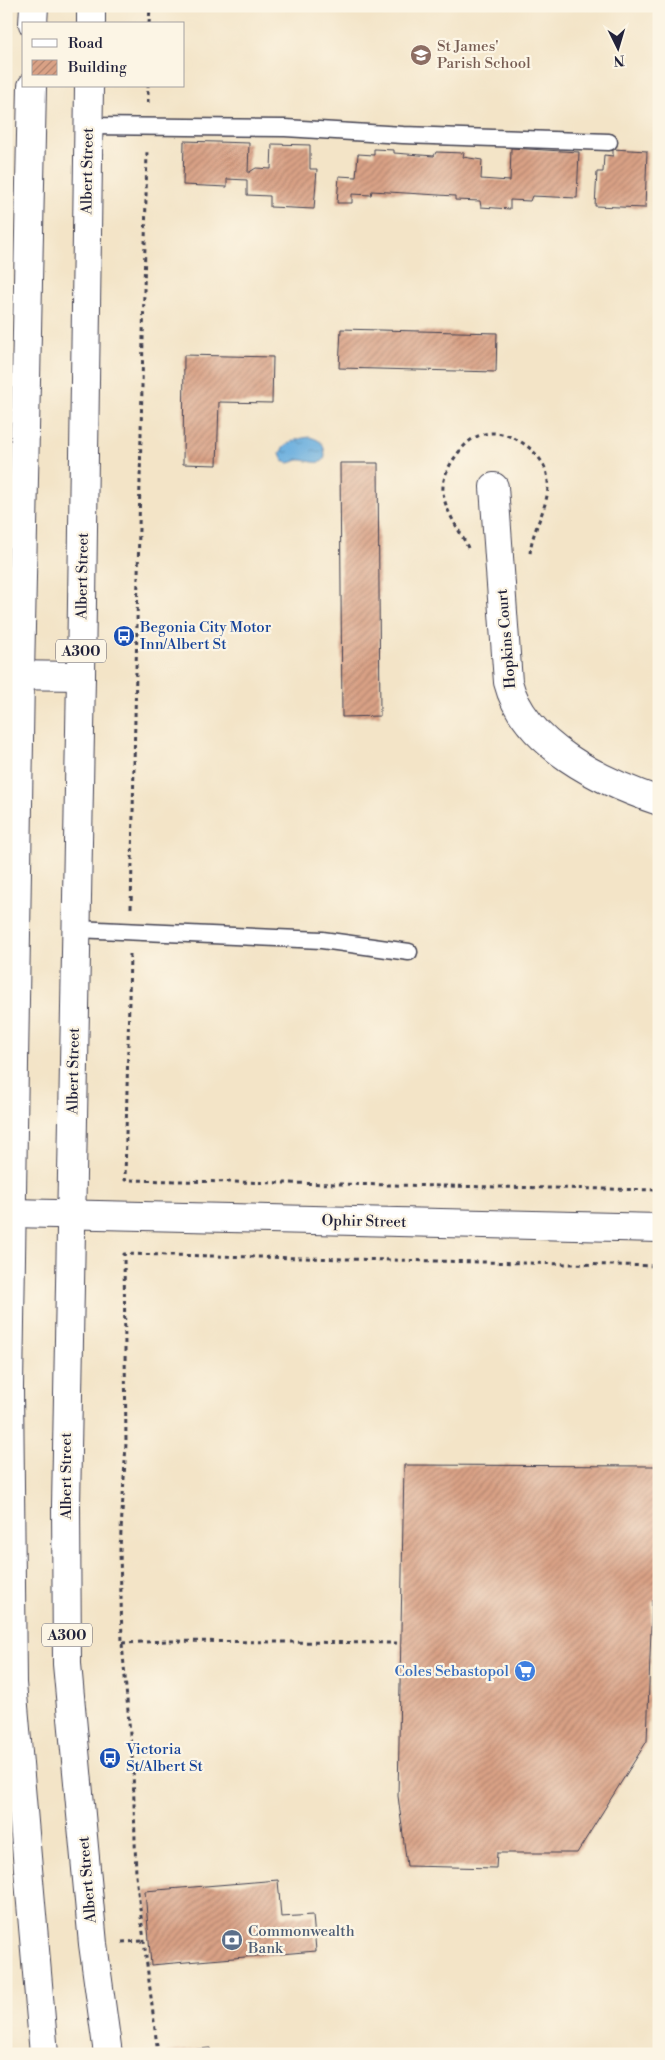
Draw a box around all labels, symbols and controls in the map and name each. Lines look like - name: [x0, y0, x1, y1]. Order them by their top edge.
- legend: [22, 22, 185, 88]
- north arrow: [592, 22, 642, 72]
- text: Road: [68, 34, 103, 53]
- place label: St James' Parish School: [437, 37, 531, 73]
- school or university icon: St James' Parish School: [409, 43, 433, 67]
- text: N: [613, 51, 625, 69]
- text: Building: [67, 58, 127, 77]
- street label: Albert Street: [77, 127, 98, 216]
- street label: Albert Street: [72, 532, 93, 621]
- street label: Hopkins Court: [493, 588, 520, 690]
- place label: Begonia City Motor Inn/Albert St: [139, 618, 272, 654]
- bus stop icon: Begonia City Motor Inn/Albert St: [112, 624, 136, 648]
- road number: A300: [56, 640, 106, 662]
- street label: Albert Street: [63, 1027, 84, 1116]
- street label: Ophir Street: [322, 1211, 407, 1232]
- street label: Albert Street: [57, 1432, 76, 1520]
- road number: A300: [42, 1624, 92, 1646]
- supermarket icon: Coles Sebastopol: [513, 1659, 537, 1683]
- place label: Coles Sebastopol: [394, 1662, 510, 1681]
- place label: Victoria St/Albert St: [125, 1740, 204, 1776]
- bus stop icon: Victoria St/Albert St: [98, 1746, 122, 1770]
- street label: Albert Street: [74, 1835, 101, 1925]
- place label: Commonwealth Bank: [247, 1922, 355, 1958]
- bank icon: Commonwealth Bank: [220, 1928, 244, 1952]

